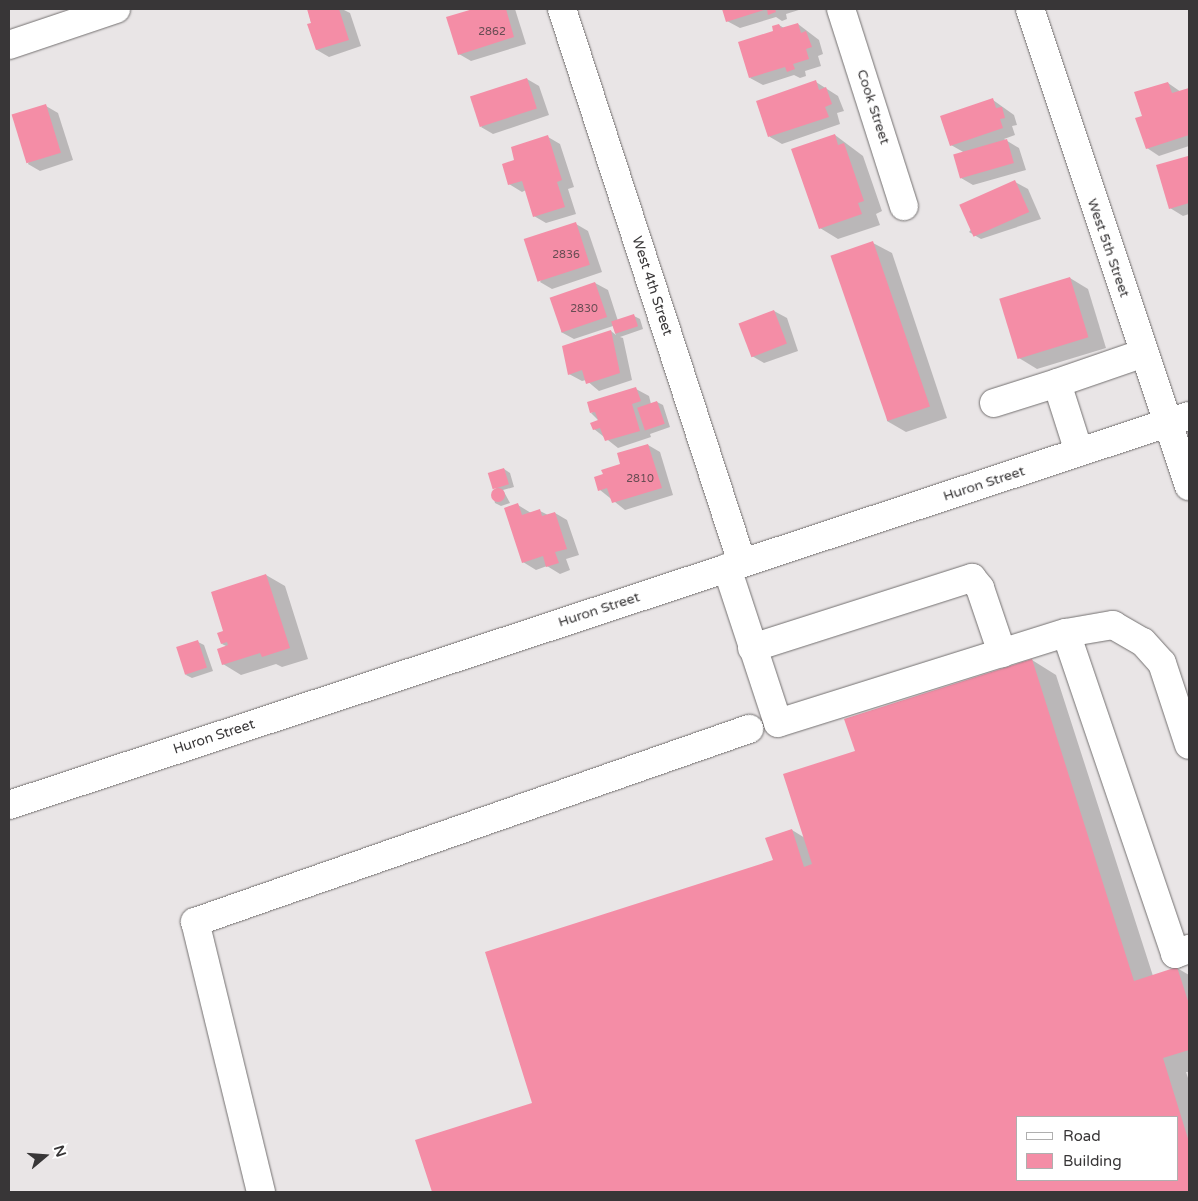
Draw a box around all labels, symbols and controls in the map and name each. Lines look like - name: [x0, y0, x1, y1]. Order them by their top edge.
- house number: 2862: [478, 25, 506, 39]
- street label: Cook Street: [853, 67, 893, 147]
- street label: West 5th Street: [1083, 196, 1133, 300]
- street label: West 4th Street: [628, 234, 676, 338]
- house number: 2836: [552, 248, 580, 262]
- house number: 2830: [570, 302, 598, 316]
- street label: Huron Street: [941, 463, 1027, 505]
- house number: 2810: [626, 472, 654, 486]
- street label: Huron Street: [556, 589, 642, 631]
- street label: Huron Street: [171, 716, 257, 758]
- legend: [1016, 1116, 1178, 1181]
- text: Road: [1063, 1127, 1101, 1145]
- north arrow: [20, 1131, 70, 1181]
- text: N: [50, 1143, 70, 1159]
- text: Building: [1063, 1152, 1122, 1170]

